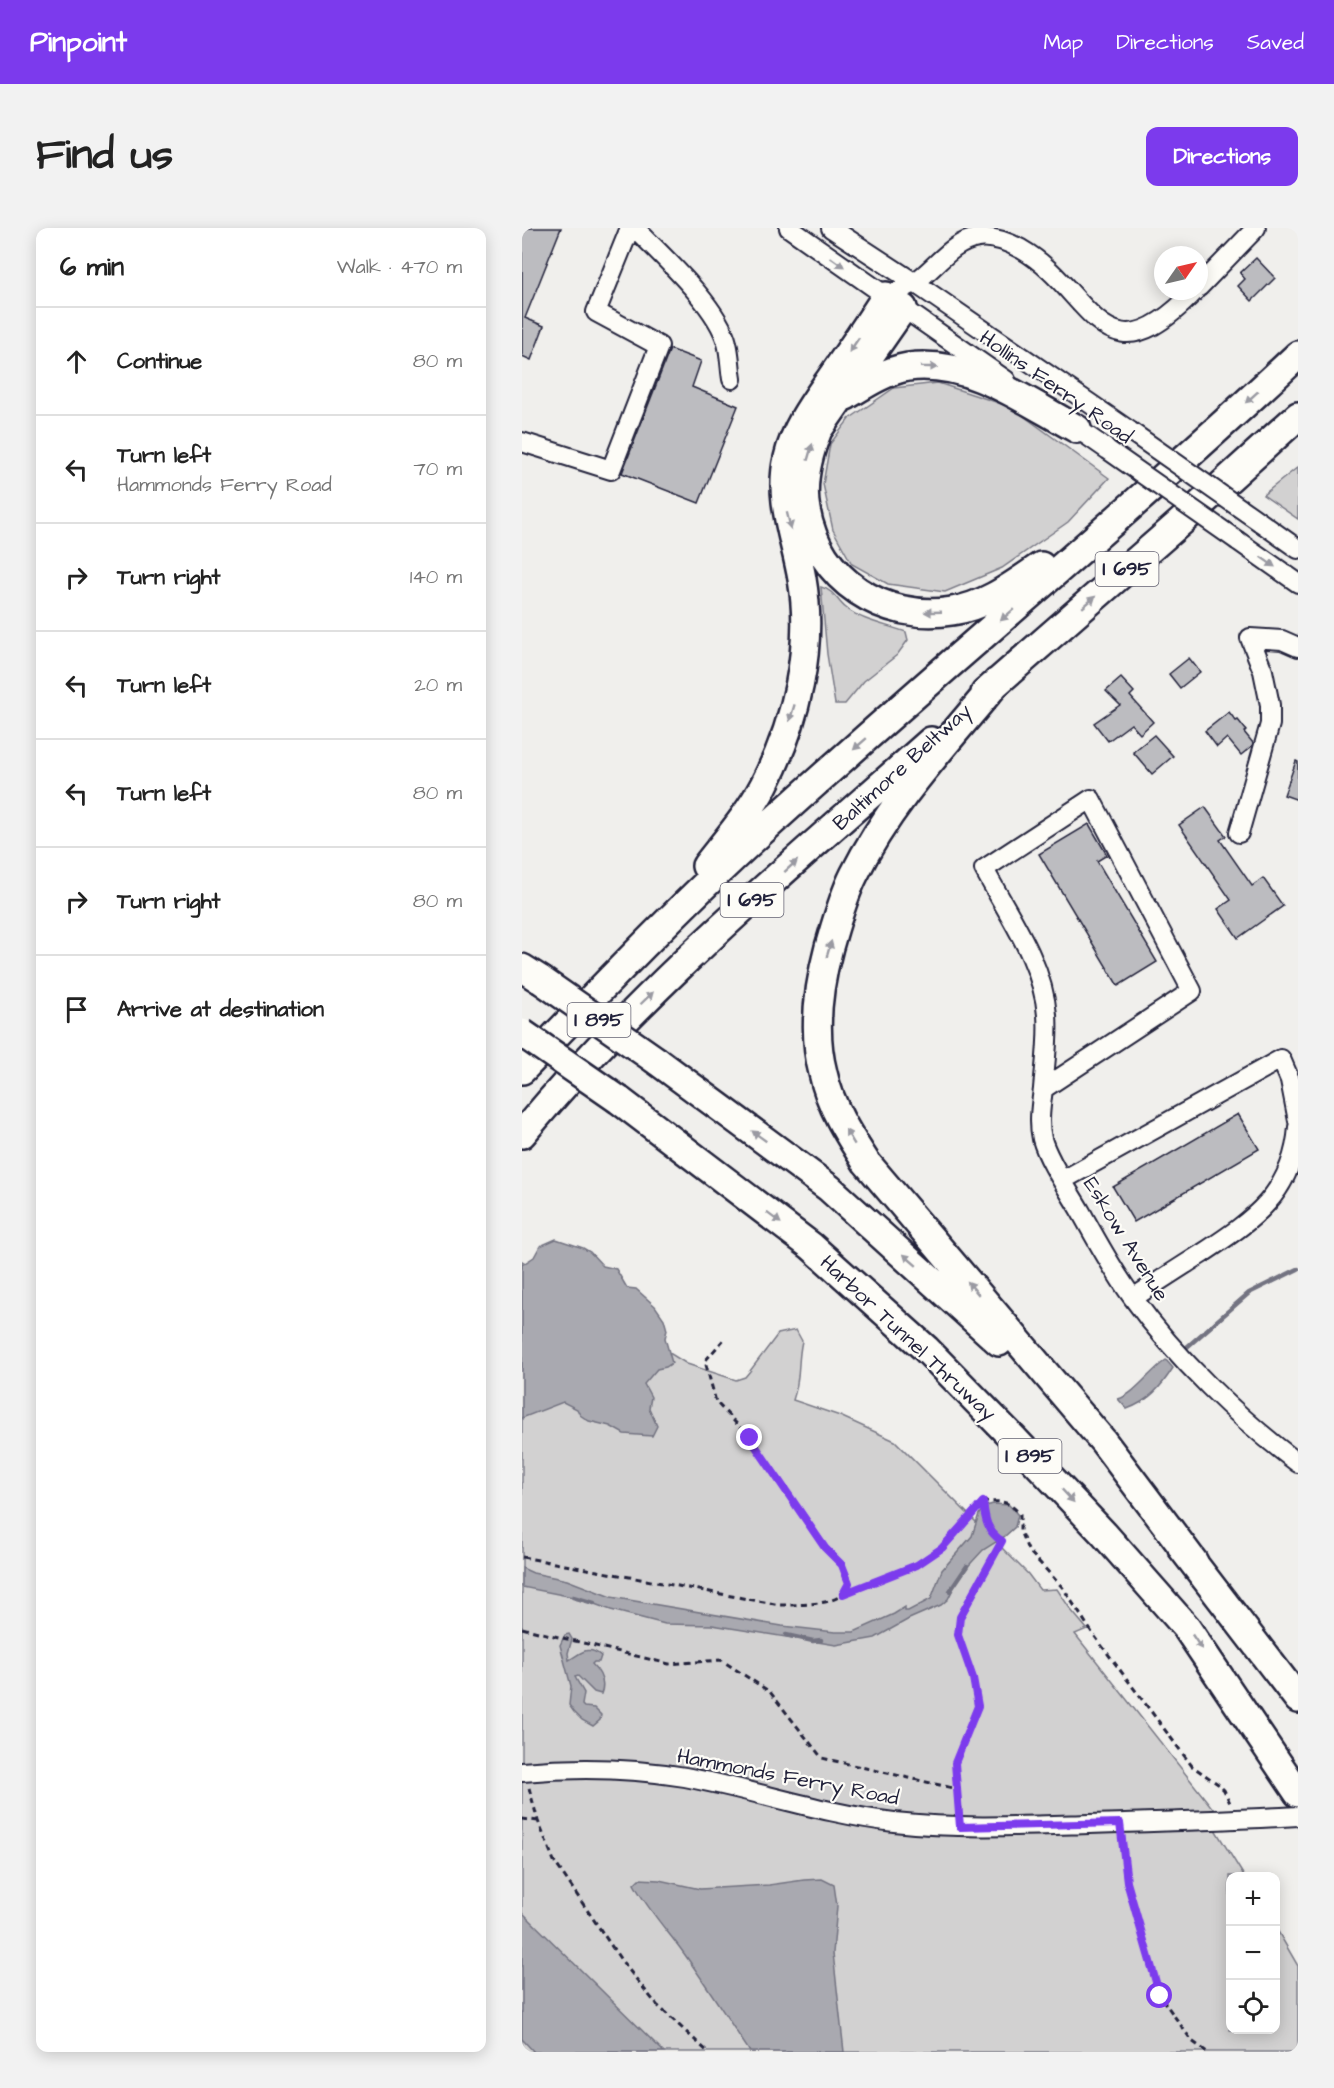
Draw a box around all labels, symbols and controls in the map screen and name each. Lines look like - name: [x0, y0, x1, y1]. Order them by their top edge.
- text: Pinpoint: [30, 23, 127, 62]
- text: Map: [1043, 28, 1083, 57]
- text: Directions: [1116, 28, 1214, 57]
- text: Saved: [1247, 28, 1304, 57]
- text: Find us: [36, 127, 173, 185]
- button: Directions: [1146, 127, 1298, 186]
- north arrow: [1154, 246, 1208, 300]
- text: 6 min: [60, 249, 124, 285]
- text: Walk · 470 m: [337, 253, 462, 281]
- one-way arrow: [828, 256, 844, 268]
- street label: Hollins Ferry Road: [972, 323, 1139, 453]
- one-way arrow: [848, 336, 859, 353]
- icon: ahead: [60, 345, 93, 378]
- text: Continue: [117, 346, 202, 377]
- text: 80 m: [413, 347, 462, 375]
- one-way arrow: [919, 362, 938, 372]
- one-way arrow: [1245, 390, 1260, 404]
- text: Turn left: [117, 440, 211, 471]
- one-way arrow: [806, 443, 815, 461]
- icon: left: [60, 453, 93, 486]
- text: 70 m: [414, 455, 462, 483]
- text: Hammonds Ferry Road: [117, 471, 332, 499]
- one-way arrow: [785, 511, 795, 530]
- road number: I 695: [1096, 552, 1158, 586]
- one-way arrow: [1260, 556, 1276, 568]
- icon: right: [60, 561, 93, 594]
- text: Turn right: [117, 562, 220, 593]
- text: 140 m: [410, 563, 462, 591]
- one-way arrow: [1081, 596, 1096, 609]
- one-way arrow: [923, 608, 942, 617]
- one-way arrow: [1000, 608, 1015, 621]
- icon: left: [60, 669, 93, 702]
- text: Turn left: [117, 670, 211, 701]
- text: 20 m: [414, 671, 462, 699]
- street label: Baltimore Beltway: [826, 697, 979, 839]
- one-way arrow: [787, 704, 796, 722]
- one-way arrow: [853, 737, 868, 750]
- icon: left: [60, 777, 93, 810]
- text: Turn left: [117, 778, 211, 809]
- text: 80 m: [413, 779, 462, 807]
- one-way arrow: [783, 859, 798, 873]
- road number: I 695: [720, 883, 784, 917]
- icon: right: [60, 885, 93, 918]
- text: Turn right: [117, 886, 220, 917]
- text: 80 m: [413, 887, 462, 915]
- one-way arrow: [825, 940, 834, 958]
- one-way arrow: [640, 991, 655, 1005]
- icon: arrive: [60, 993, 93, 1026]
- text: Arrive at destination: [117, 994, 324, 1025]
- road number: I 895: [568, 1003, 631, 1037]
- one-way arrow: [844, 1129, 855, 1145]
- one-way arrow: [752, 1131, 767, 1143]
- street label: Eskow Avenue: [1076, 1171, 1176, 1307]
- one-way arrow: [766, 1212, 782, 1225]
- street label: Harbor Tunnel Thruway: [812, 1249, 1003, 1429]
- one-way arrow: [903, 1254, 918, 1267]
- one-way arrow: [966, 1280, 979, 1296]
- route end: [736, 1424, 762, 1450]
- road number: I 895: [998, 1439, 1062, 1473]
- one-way arrow: [1061, 1488, 1075, 1503]
- one-way arrow: [1191, 1634, 1202, 1650]
- street label: Hammonds Ferry Road: [674, 1741, 902, 1815]
- map controls: [1226, 1872, 1280, 2034]
- button: +: [1226, 1872, 1280, 1926]
- button: −: [1226, 1926, 1280, 1980]
- button: locate: [1226, 1980, 1280, 2034]
- route start: [1146, 1982, 1172, 2008]

